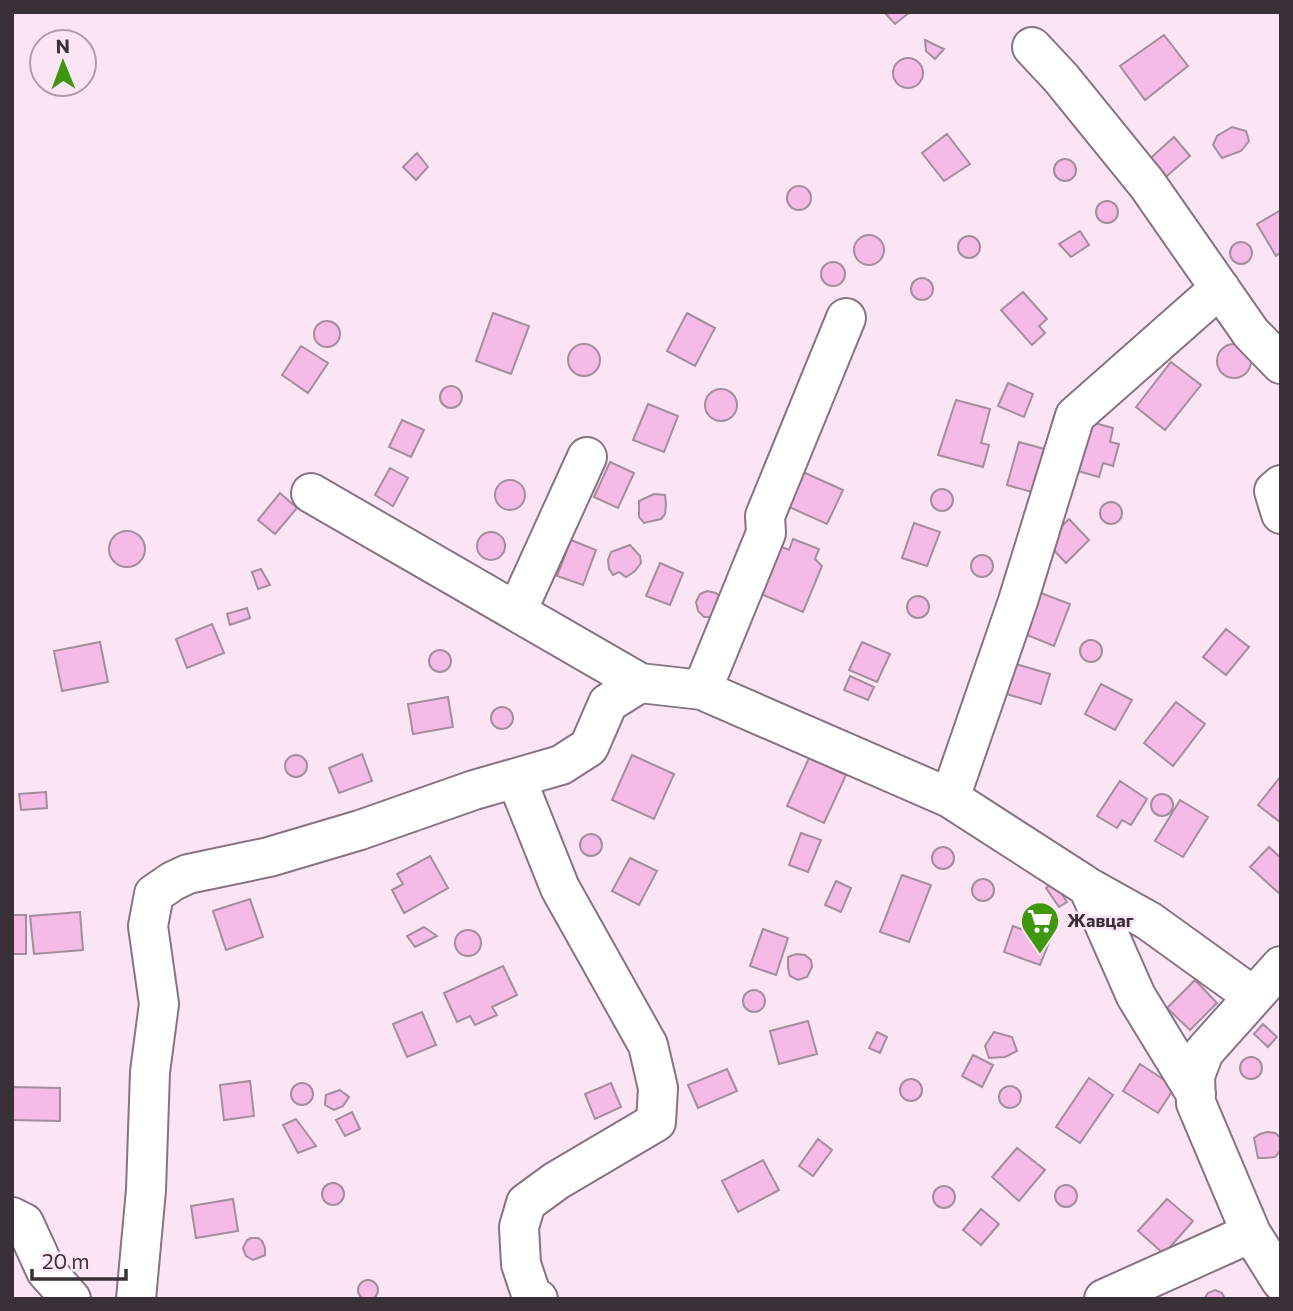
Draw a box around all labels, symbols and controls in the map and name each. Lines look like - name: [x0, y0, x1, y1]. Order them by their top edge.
- north arrow: [28, 28, 98, 98]
- text: N: [55, 34, 70, 57]
- supermarket icon: Жавцаг: [1019, 900, 1061, 955]
- place label: Жавцаг: [1067, 909, 1134, 931]
- scale bar: [32, 1238, 126, 1282]
- text: 20 m: [42, 1248, 90, 1273]

